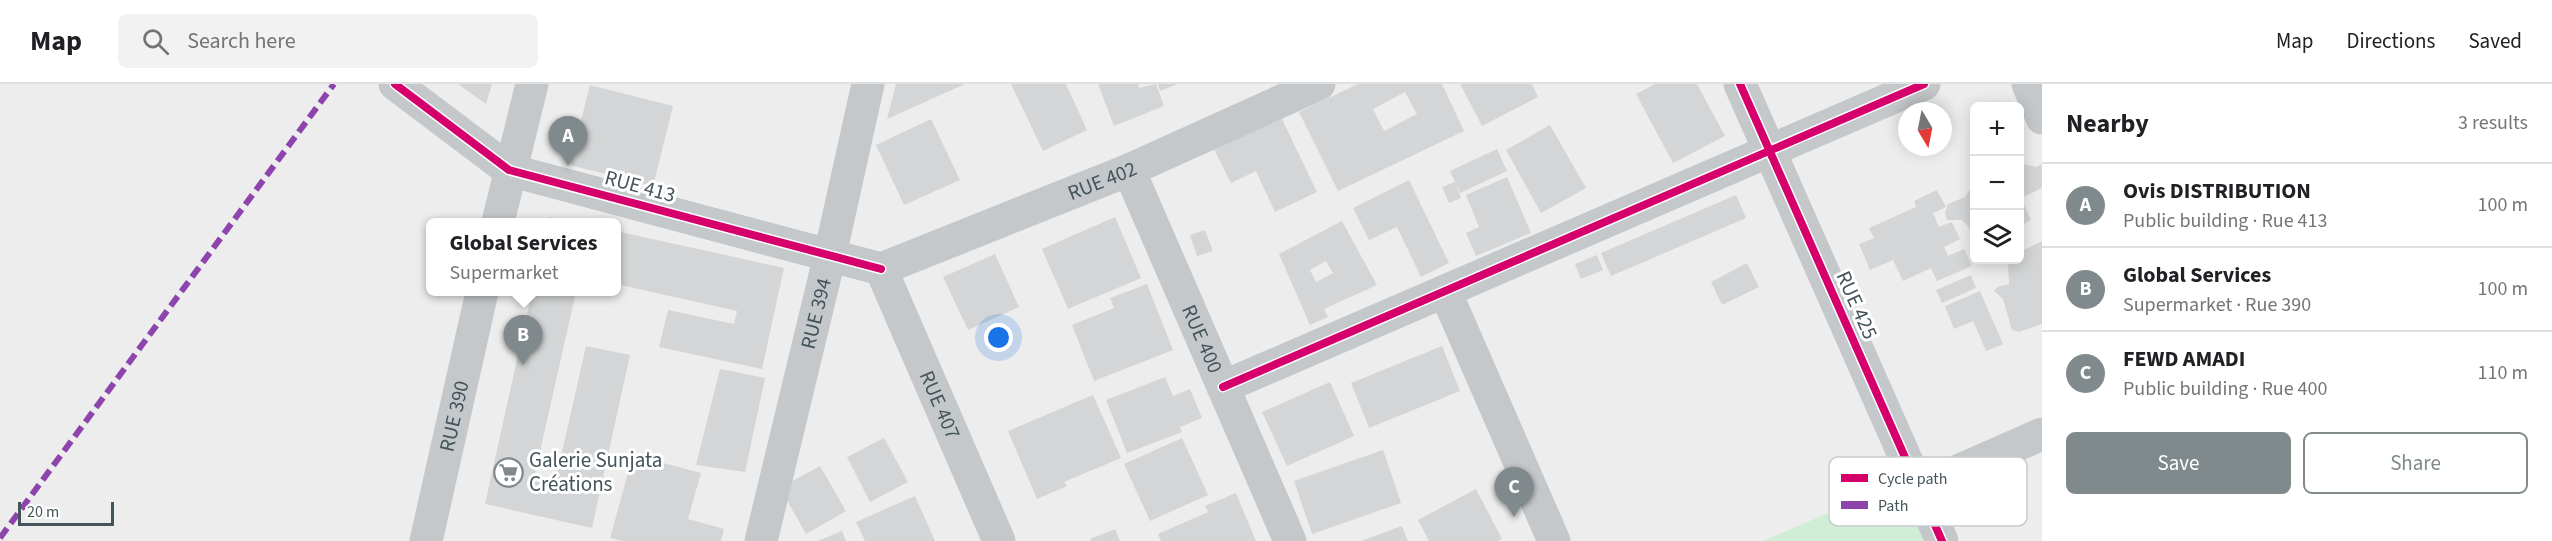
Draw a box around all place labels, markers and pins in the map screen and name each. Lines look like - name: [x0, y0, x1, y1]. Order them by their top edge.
- pin: A: [548, 116, 588, 166]
- pin: B: [504, 316, 542, 365]
- place label: Galerie Sunjata Créations: [529, 445, 662, 499]
- supermarket icon: Galerie Sunjata Créations: [492, 456, 524, 488]
- pin: C: [1494, 468, 1534, 517]

